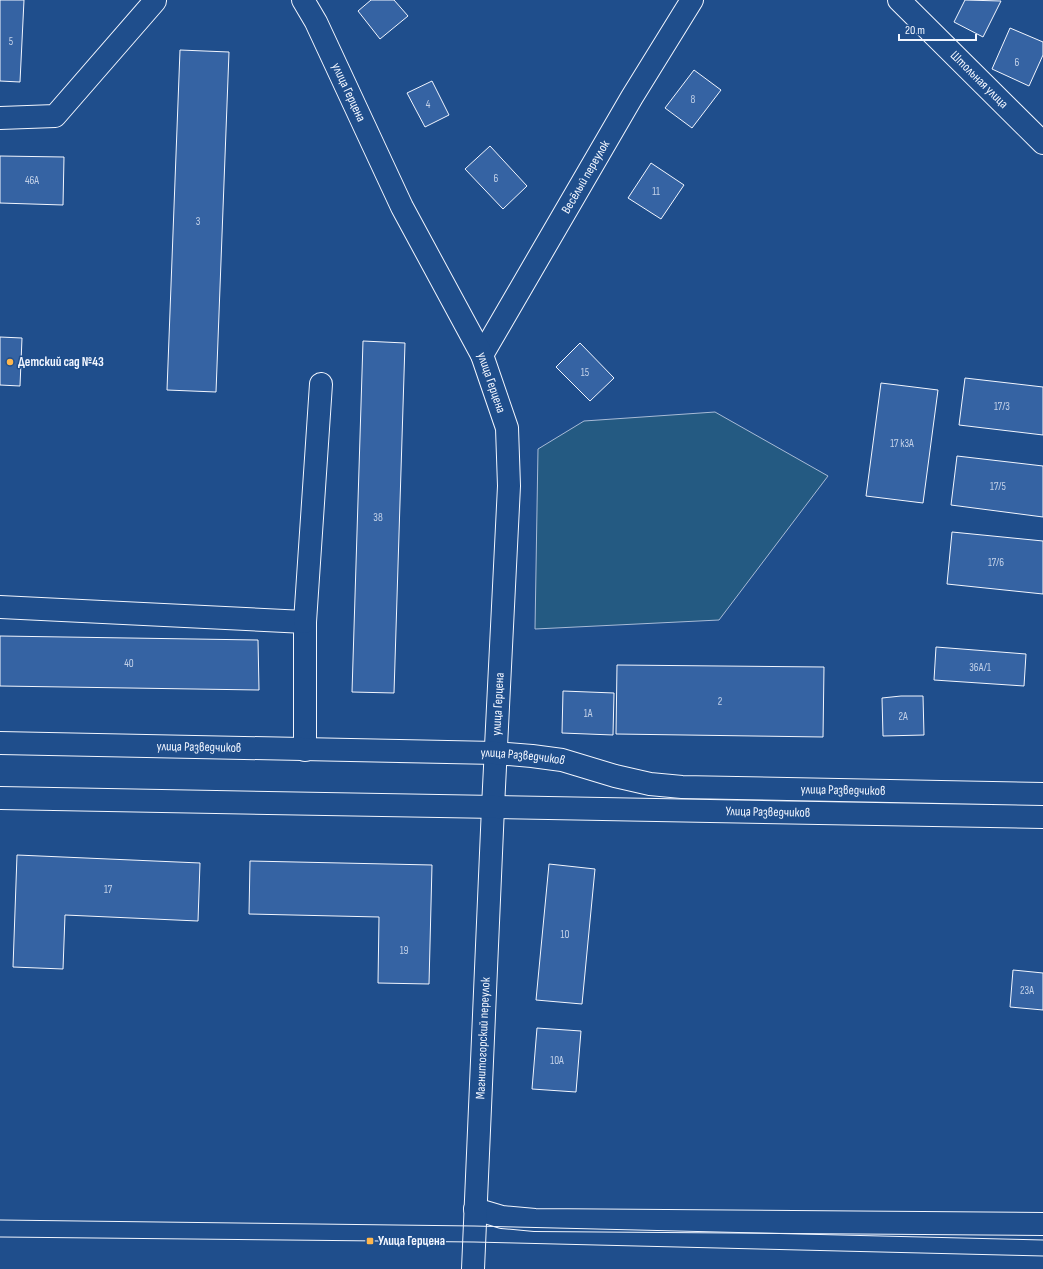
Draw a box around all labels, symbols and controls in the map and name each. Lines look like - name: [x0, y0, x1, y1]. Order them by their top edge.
- scale bar: [899, 16, 976, 42]
- text: 20 m: [905, 23, 925, 38]
- house number: 5: [9, 35, 13, 48]
- street label: Штольная улица: [947, 47, 1012, 112]
- house number: 6: [1015, 56, 1020, 69]
- street label: улица Герцена: [328, 60, 369, 124]
- house number: 8: [691, 93, 696, 106]
- house number: 4: [426, 98, 431, 111]
- street label: Весёлый переулок: [558, 137, 613, 216]
- house number: 6: [494, 172, 499, 185]
- house number: 46А: [25, 174, 39, 187]
- house number: 11: [652, 185, 660, 198]
- house number: 3: [196, 215, 201, 228]
- street label: улица Герцена: [474, 350, 509, 415]
- place label: Детский сад №43: [18, 354, 104, 370]
- marker: Детский сад №43: [5, 357, 15, 367]
- house number: 15: [581, 366, 589, 379]
- house number: 17/3: [994, 400, 1010, 413]
- house number: 17 к3А: [890, 437, 914, 450]
- house number: 17/5: [990, 480, 1006, 493]
- house number: 38: [373, 511, 383, 524]
- house number: 17/6: [988, 556, 1004, 569]
- house number: 40: [124, 657, 134, 670]
- house number: 36А/1: [969, 661, 991, 674]
- street label: улица Герцена: [488, 672, 508, 736]
- house number: 2: [718, 695, 723, 708]
- house number: 1А: [584, 707, 593, 720]
- house number: 2А: [898, 710, 908, 723]
- street label: улица Разведчиков: [156, 738, 242, 756]
- street label: улица Разведчиков: [480, 745, 567, 769]
- street label: улица Разведчиков: [801, 781, 886, 799]
- street label: Улица Разведчиков: [725, 803, 810, 821]
- house number: 17: [104, 883, 113, 896]
- house number: 10: [561, 928, 569, 941]
- house number: 19: [400, 944, 408, 957]
- street label: Магнитогорский переулок: [472, 977, 494, 1100]
- house number: 23А: [1020, 984, 1034, 997]
- house number: 10А: [550, 1054, 564, 1067]
- place label: Улица Герцена: [378, 1233, 445, 1249]
- marker: Улица Герцена: [365, 1236, 375, 1246]

